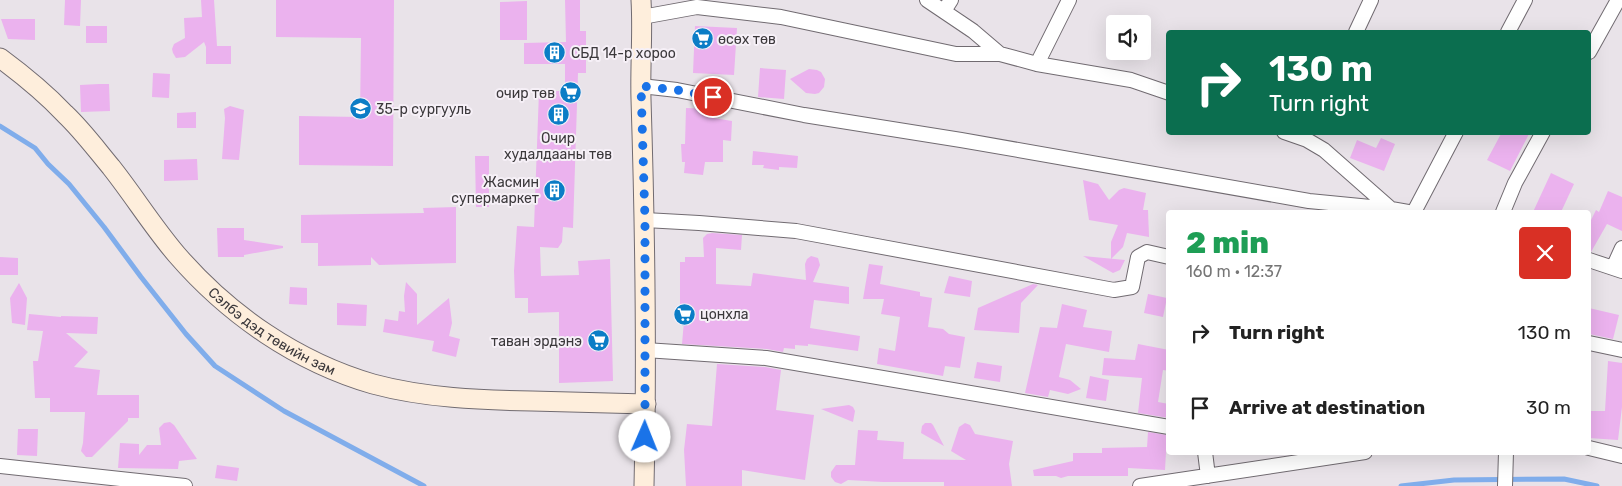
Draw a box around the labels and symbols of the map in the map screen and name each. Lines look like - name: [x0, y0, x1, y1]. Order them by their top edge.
- supermarket icon: өсөх төв: [690, 27, 714, 51]
- place label: өсөх төв: [718, 31, 776, 48]
- building icon: СБД 14-р хороо: [543, 41, 567, 65]
- place label: СБД 14-р хороо: [571, 45, 676, 62]
- pin: [692, 76, 734, 118]
- supermarket icon: очир төв: [559, 81, 583, 105]
- place label: очир төв: [496, 85, 555, 102]
- school or university icon: 35-р сургууль: [348, 97, 372, 121]
- place label: 35-р сургууль: [376, 101, 471, 118]
- building icon: Очир худалдааны төв: [546, 103, 570, 127]
- place label: Очир худалдааны төв: [504, 130, 612, 163]
- place label: Жасмин супермаркет: [451, 174, 539, 207]
- building icon: Жасмин супермаркет: [543, 178, 567, 202]
- street label: Сэлбэ дэд төвийн зам: [205, 284, 338, 378]
- supermarket icon: цонхла: [672, 302, 696, 326]
- place label: цонхла: [700, 306, 749, 323]
- supermarket icon: таван эрдэнэ: [586, 329, 610, 353]
- place label: таван эрдэнэ: [491, 333, 582, 350]
- position arrow: [618, 410, 670, 462]

